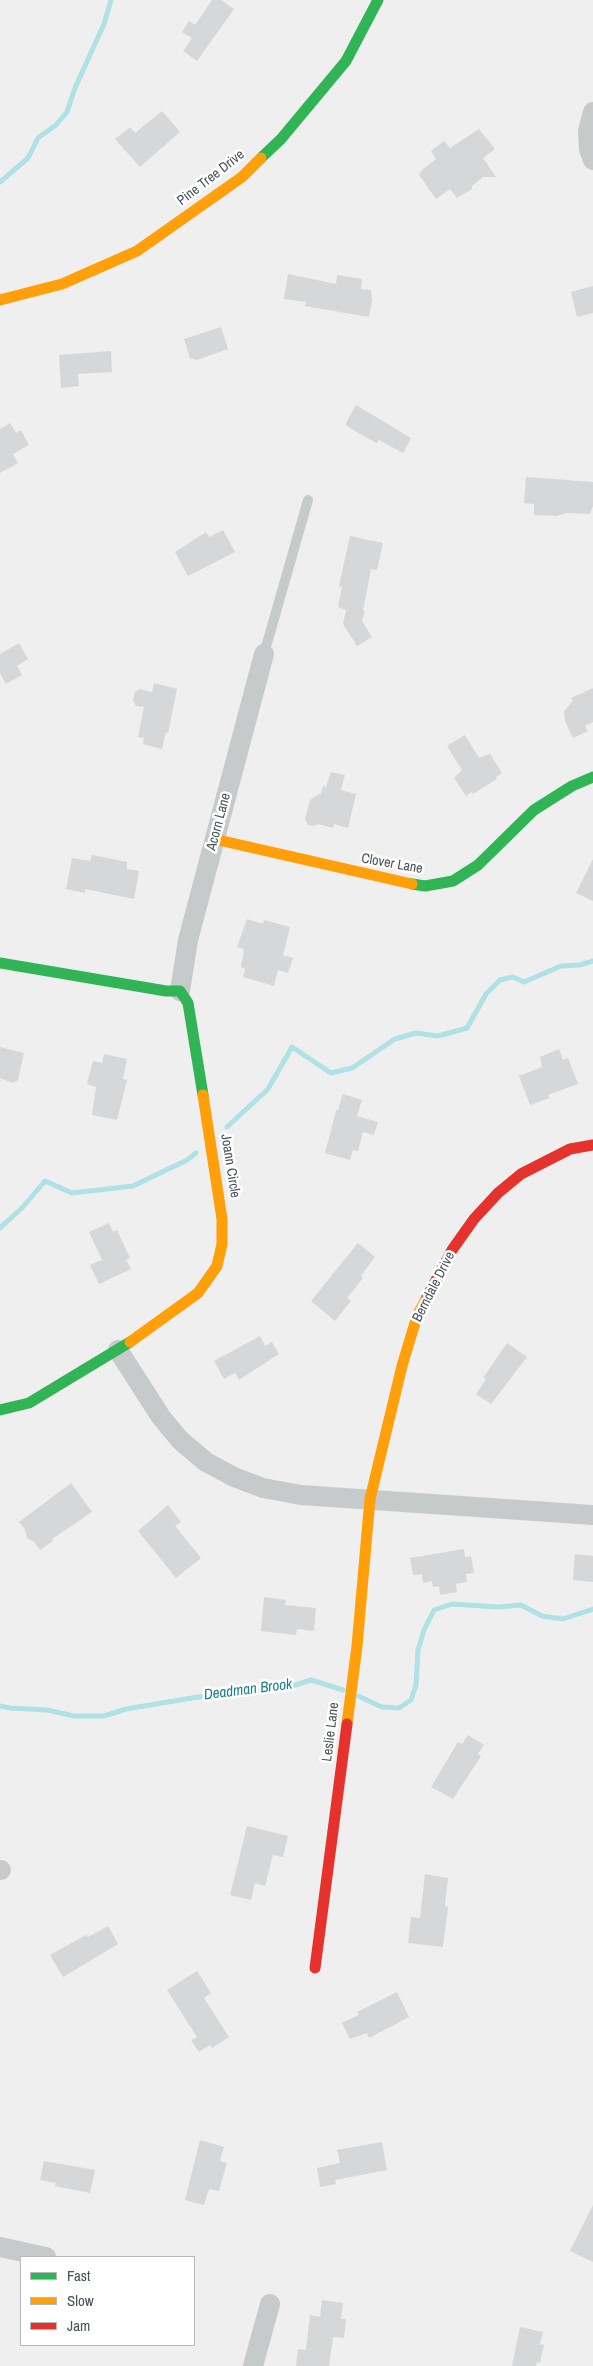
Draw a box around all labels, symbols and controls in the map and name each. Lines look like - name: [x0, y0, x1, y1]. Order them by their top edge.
- street label: Pine Tree Drive: [174, 147, 248, 209]
- street label: Acorn Lane: [203, 791, 235, 853]
- street label: Clover Lane: [360, 850, 424, 878]
- street label: Joann Circle: [217, 1133, 243, 1199]
- street label: Berndale Drive: [409, 1249, 459, 1325]
- water label: Deadman Brook: [203, 1676, 293, 1704]
- street label: Leslie Lane: [319, 1702, 343, 1762]
- legend: [20, 2256, 195, 2346]
- text: Fast: [67, 2265, 90, 2286]
- text: Slow: [67, 2290, 94, 2311]
- text: Jam: [67, 2315, 90, 2336]

